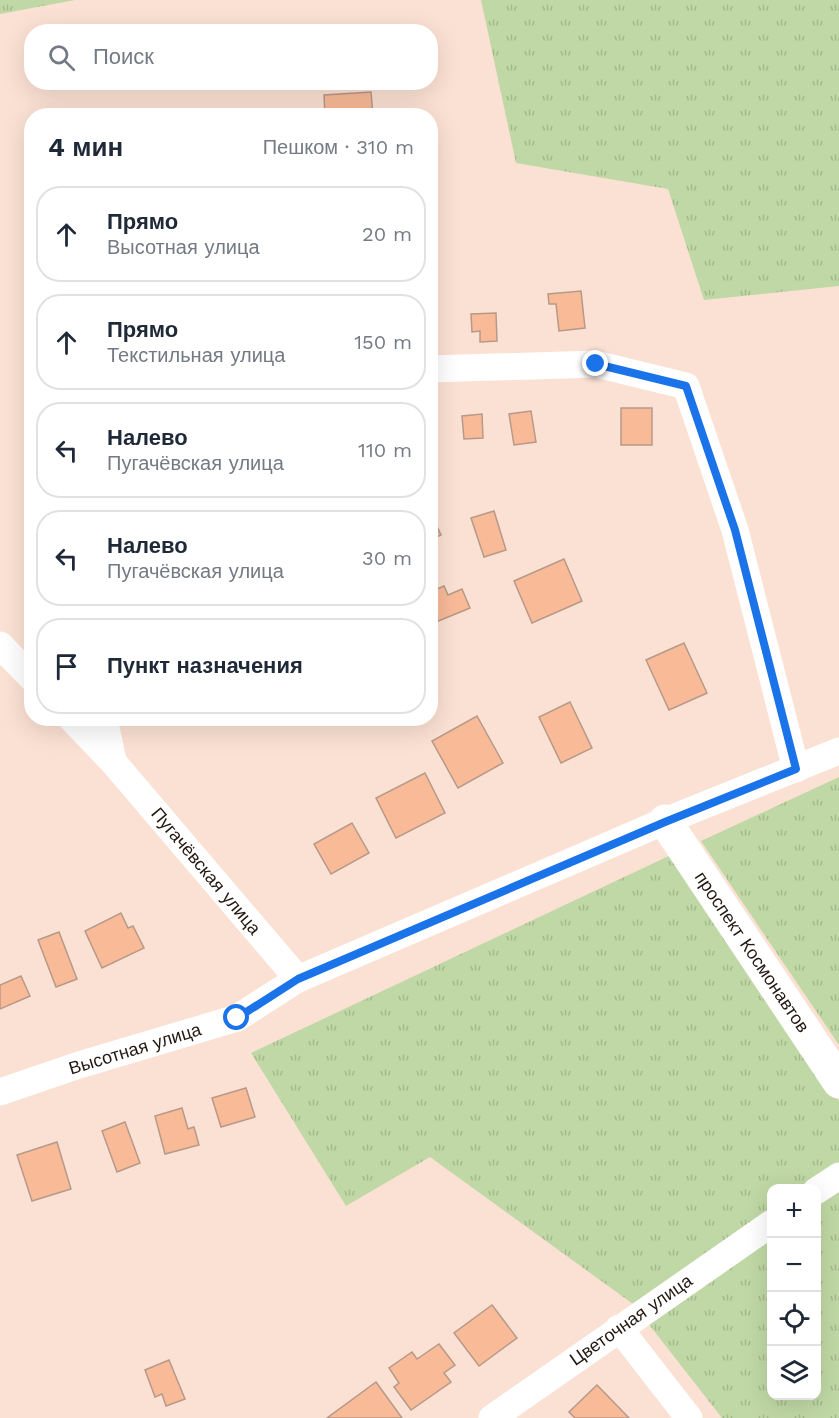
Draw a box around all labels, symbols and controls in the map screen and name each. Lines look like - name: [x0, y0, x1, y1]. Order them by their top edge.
- search box: [24, 24, 438, 90]
- icon: search: [45, 41, 78, 74]
- text: Поиск: [93, 44, 154, 69]
- text: 4 мин: [48, 132, 123, 162]
- text: Пешком · 310 m: [263, 135, 414, 159]
- text: Прямо: [107, 209, 178, 234]
- icon: ahead: [50, 218, 83, 251]
- text: 20 m: [362, 222, 412, 246]
- text: Высотная улица: [107, 235, 260, 259]
- text: Прямо: [107, 317, 178, 342]
- icon: ahead: [50, 326, 83, 359]
- text: 150 m: [354, 330, 412, 354]
- text: Текстильная улица: [107, 343, 285, 367]
- route end: [582, 350, 608, 376]
- text: Налево: [107, 425, 188, 450]
- icon: left: [50, 434, 83, 467]
- text: 110 m: [358, 438, 412, 462]
- text: Пугачёвская улица: [107, 451, 284, 475]
- text: Налево: [107, 533, 188, 558]
- icon: left: [50, 542, 83, 575]
- text: 30 m: [362, 546, 412, 570]
- text: Пугачёвская улица: [107, 559, 284, 583]
- icon: arrive: [50, 650, 83, 683]
- text: Пункт назначения: [107, 653, 303, 678]
- street label: Пугачёвская улица: [147, 803, 266, 939]
- street label: проспект Космонавтов: [691, 867, 814, 1036]
- route start: [223, 1004, 249, 1030]
- street label: Высотная улица: [66, 1018, 205, 1079]
- map controls: [767, 1184, 821, 1400]
- button: +: [767, 1184, 821, 1238]
- button: −: [767, 1238, 821, 1292]
- street label: Цветочная улица: [566, 1269, 697, 1370]
- button: locate: [767, 1292, 821, 1346]
- button: layers: [767, 1346, 821, 1400]

